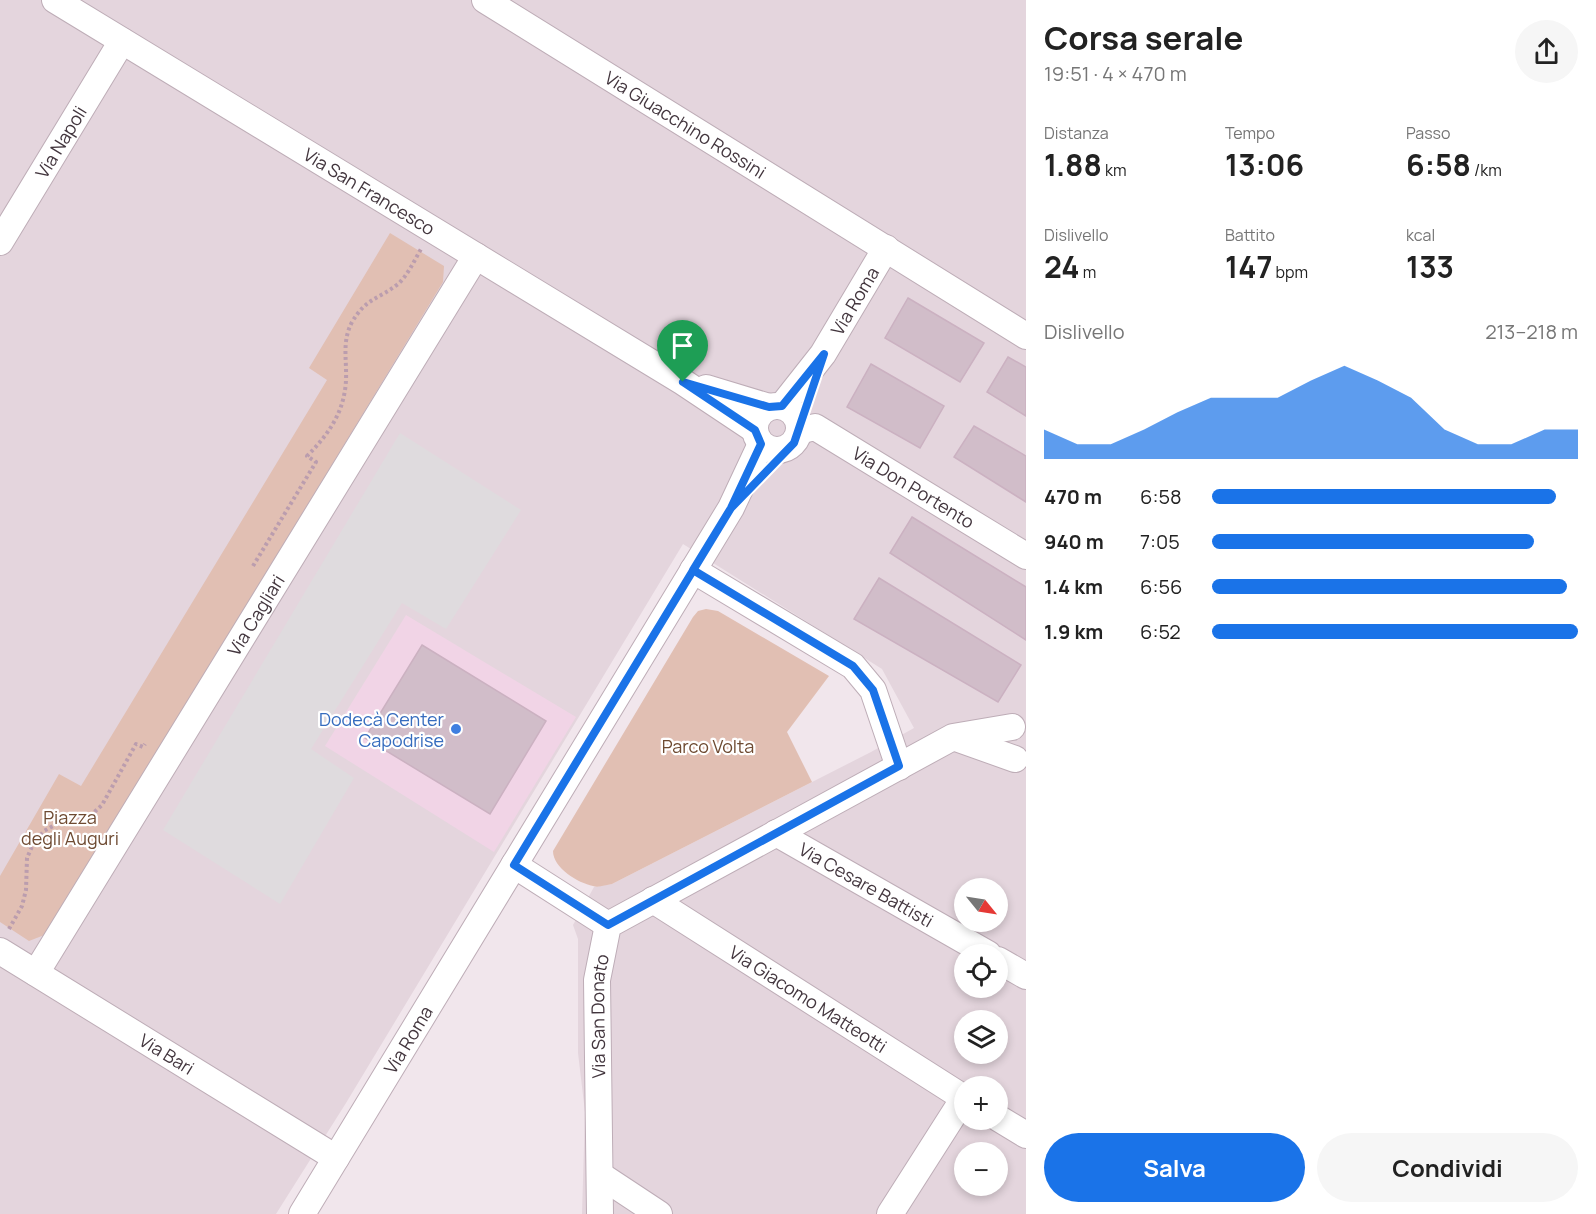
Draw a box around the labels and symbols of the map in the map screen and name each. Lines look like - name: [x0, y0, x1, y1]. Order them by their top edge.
- street label: Via Giuacchino Rossini: [600, 65, 771, 184]
- street label: Via Napoli: [30, 101, 92, 183]
- street label: Via San Francesco: [299, 142, 440, 240]
- street label: Via Roma: [825, 262, 884, 340]
- pin: [657, 320, 708, 382]
- street label: Via Don Portento: [848, 441, 979, 534]
- street label: Via Cagliari: [222, 570, 290, 660]
- place label: Dodecà Center Capodrise: [319, 707, 445, 752]
- marker: Dodecà Center Capodrise: [449, 722, 463, 736]
- park label: Parco Volta: [662, 734, 754, 758]
- park label: Piazza degli Auguri: [21, 805, 119, 850]
- street label: Via Cesare Battisti: [795, 837, 938, 932]
- north arrow: [954, 878, 1008, 932]
- street label: Via Giacomo Matteotti: [725, 940, 892, 1058]
- street label: Via San Donato: [585, 952, 614, 1079]
- street label: Via Roma: [378, 1001, 438, 1078]
- street label: Via Bari: [135, 1028, 199, 1080]

